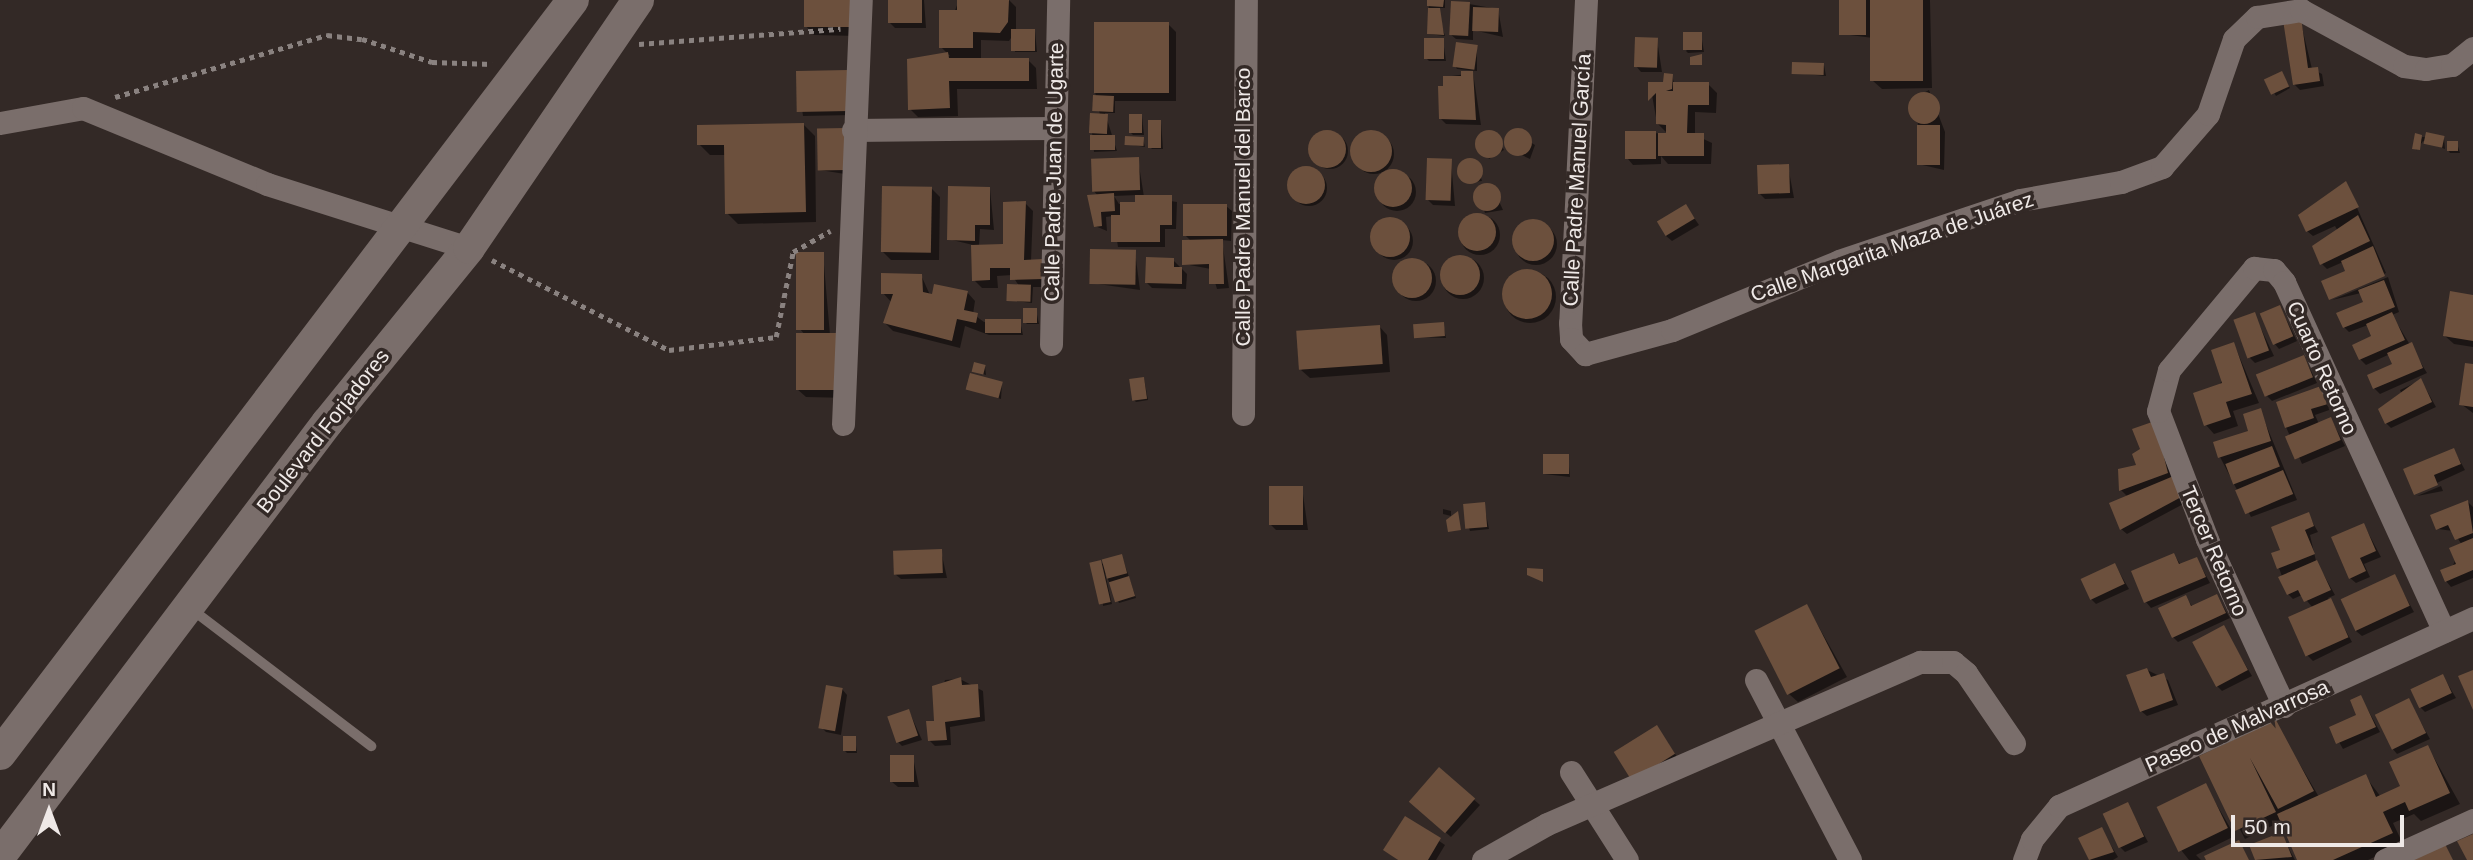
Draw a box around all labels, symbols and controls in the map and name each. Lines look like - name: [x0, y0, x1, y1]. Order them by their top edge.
- street label: Calle Padre Juan de Ugarte: [1039, 42, 1069, 302]
- street label: Calle Padre Manuel García: [1558, 53, 1596, 307]
- street label: Calle Padre Manuel del Barco: [1230, 68, 1256, 346]
- street label: Calle Margarita Maza de Juárez: [1747, 187, 2037, 307]
- street label: Cuarto Retorno: [2281, 297, 2363, 439]
- street label: Boulevard Forjadores: [251, 344, 395, 518]
- street label: Tercer Retorno: [2175, 482, 2253, 620]
- street label: Paseo de Malvarrosa: [2141, 674, 2333, 778]
- north arrow: [14, 776, 84, 846]
- text: N: [42, 779, 56, 800]
- scale bar: [2235, 800, 2408, 844]
- text: 50 m: [2244, 815, 2291, 838]

